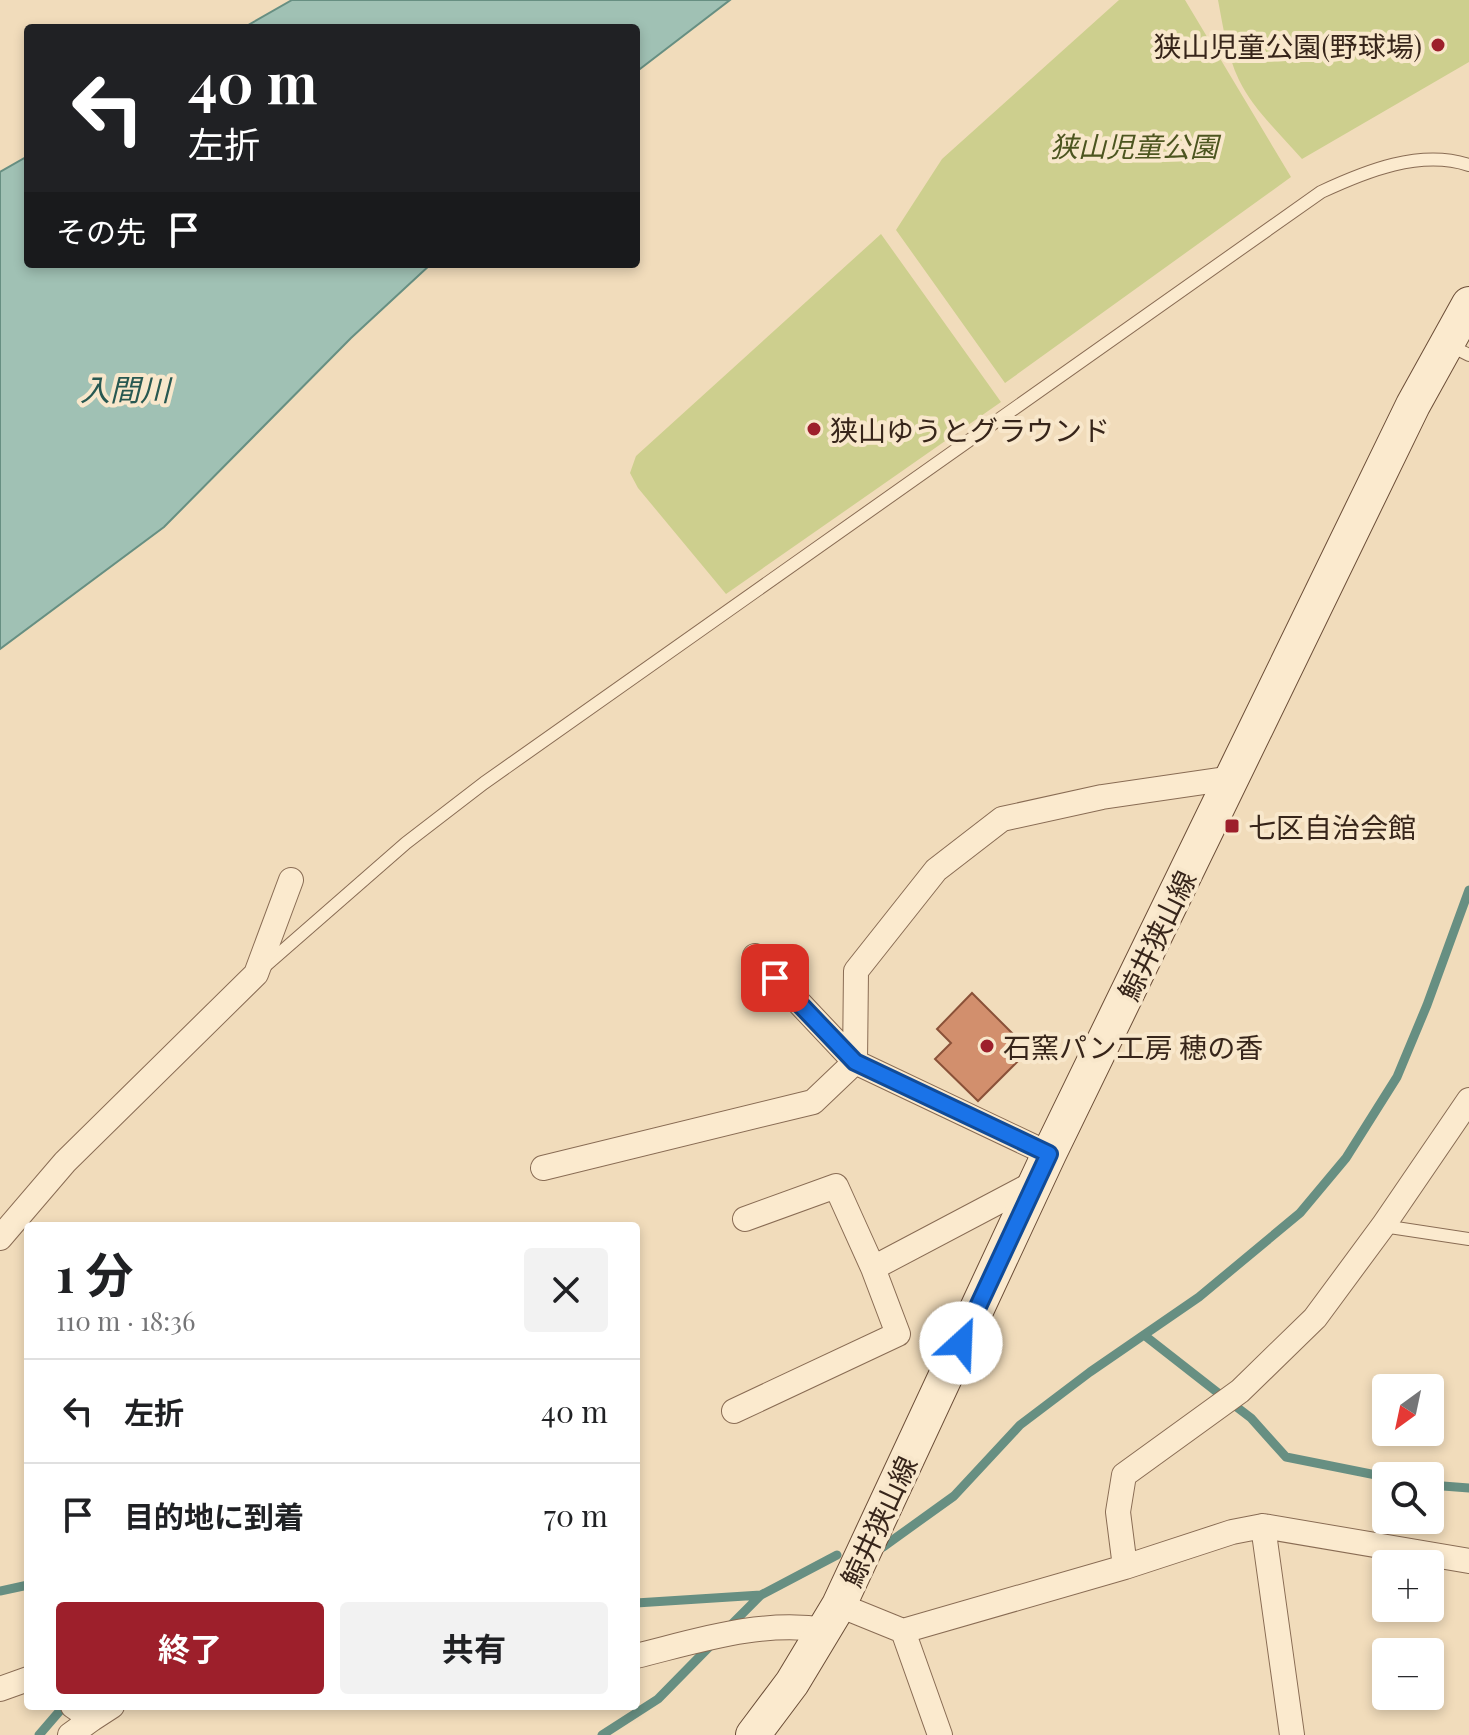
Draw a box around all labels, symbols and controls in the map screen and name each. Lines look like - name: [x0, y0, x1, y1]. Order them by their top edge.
- place label: 狭山児童公園(野球場): [1154, 27, 1422, 64]
- marker: 狭山児童公園(野球場): [1429, 36, 1447, 54]
- text: 40 m: [188, 44, 317, 119]
- icon: left: [56, 56, 160, 160]
- text: 左折: [188, 119, 260, 167]
- park label: 狭山児童公園: [1050, 127, 1222, 164]
- icon: arrive: [162, 208, 206, 252]
- text: その先: [56, 211, 146, 251]
- water label: 入間川: [80, 369, 173, 409]
- place label: 狭山ゆうとグラウンド: [830, 411, 1110, 448]
- marker: 狭山ゆうとグラウンド: [805, 420, 823, 438]
- place label: 七区自治会館: [1248, 808, 1416, 845]
- marker: 七区自治会館: [1223, 817, 1241, 835]
- street label: 鯨井狭山線: [1109, 864, 1203, 1006]
- pin: [741, 944, 809, 1012]
- icon: arrive: [753, 956, 797, 1000]
- place label: 石窯パン工房 穂の香: [1003, 1028, 1263, 1065]
- marker: 石窯パン工房 穂の香: [978, 1037, 996, 1055]
- text: 1 分: [56, 1241, 134, 1305]
- button: close: [524, 1248, 608, 1332]
- position arrow: [919, 1301, 1003, 1385]
- text: 110 m · 18:36: [56, 1303, 195, 1338]
- north arrow: [1372, 1374, 1444, 1446]
- map controls: [1372, 1374, 1444, 1710]
- icon: left: [56, 1389, 100, 1433]
- text: 40 m: [541, 1391, 608, 1431]
- text: 左折: [124, 1392, 184, 1432]
- street label: 鯨井狭山線: [832, 1450, 924, 1592]
- button: search: [1372, 1462, 1444, 1534]
- icon: arrive: [56, 1493, 100, 1537]
- text: 70 m: [544, 1495, 608, 1535]
- text: 目的地に到着: [124, 1496, 304, 1536]
- button: +: [1372, 1550, 1444, 1622]
- button: 終了: [56, 1602, 324, 1694]
- button: 共有: [340, 1602, 608, 1694]
- button: −: [1372, 1638, 1444, 1710]

